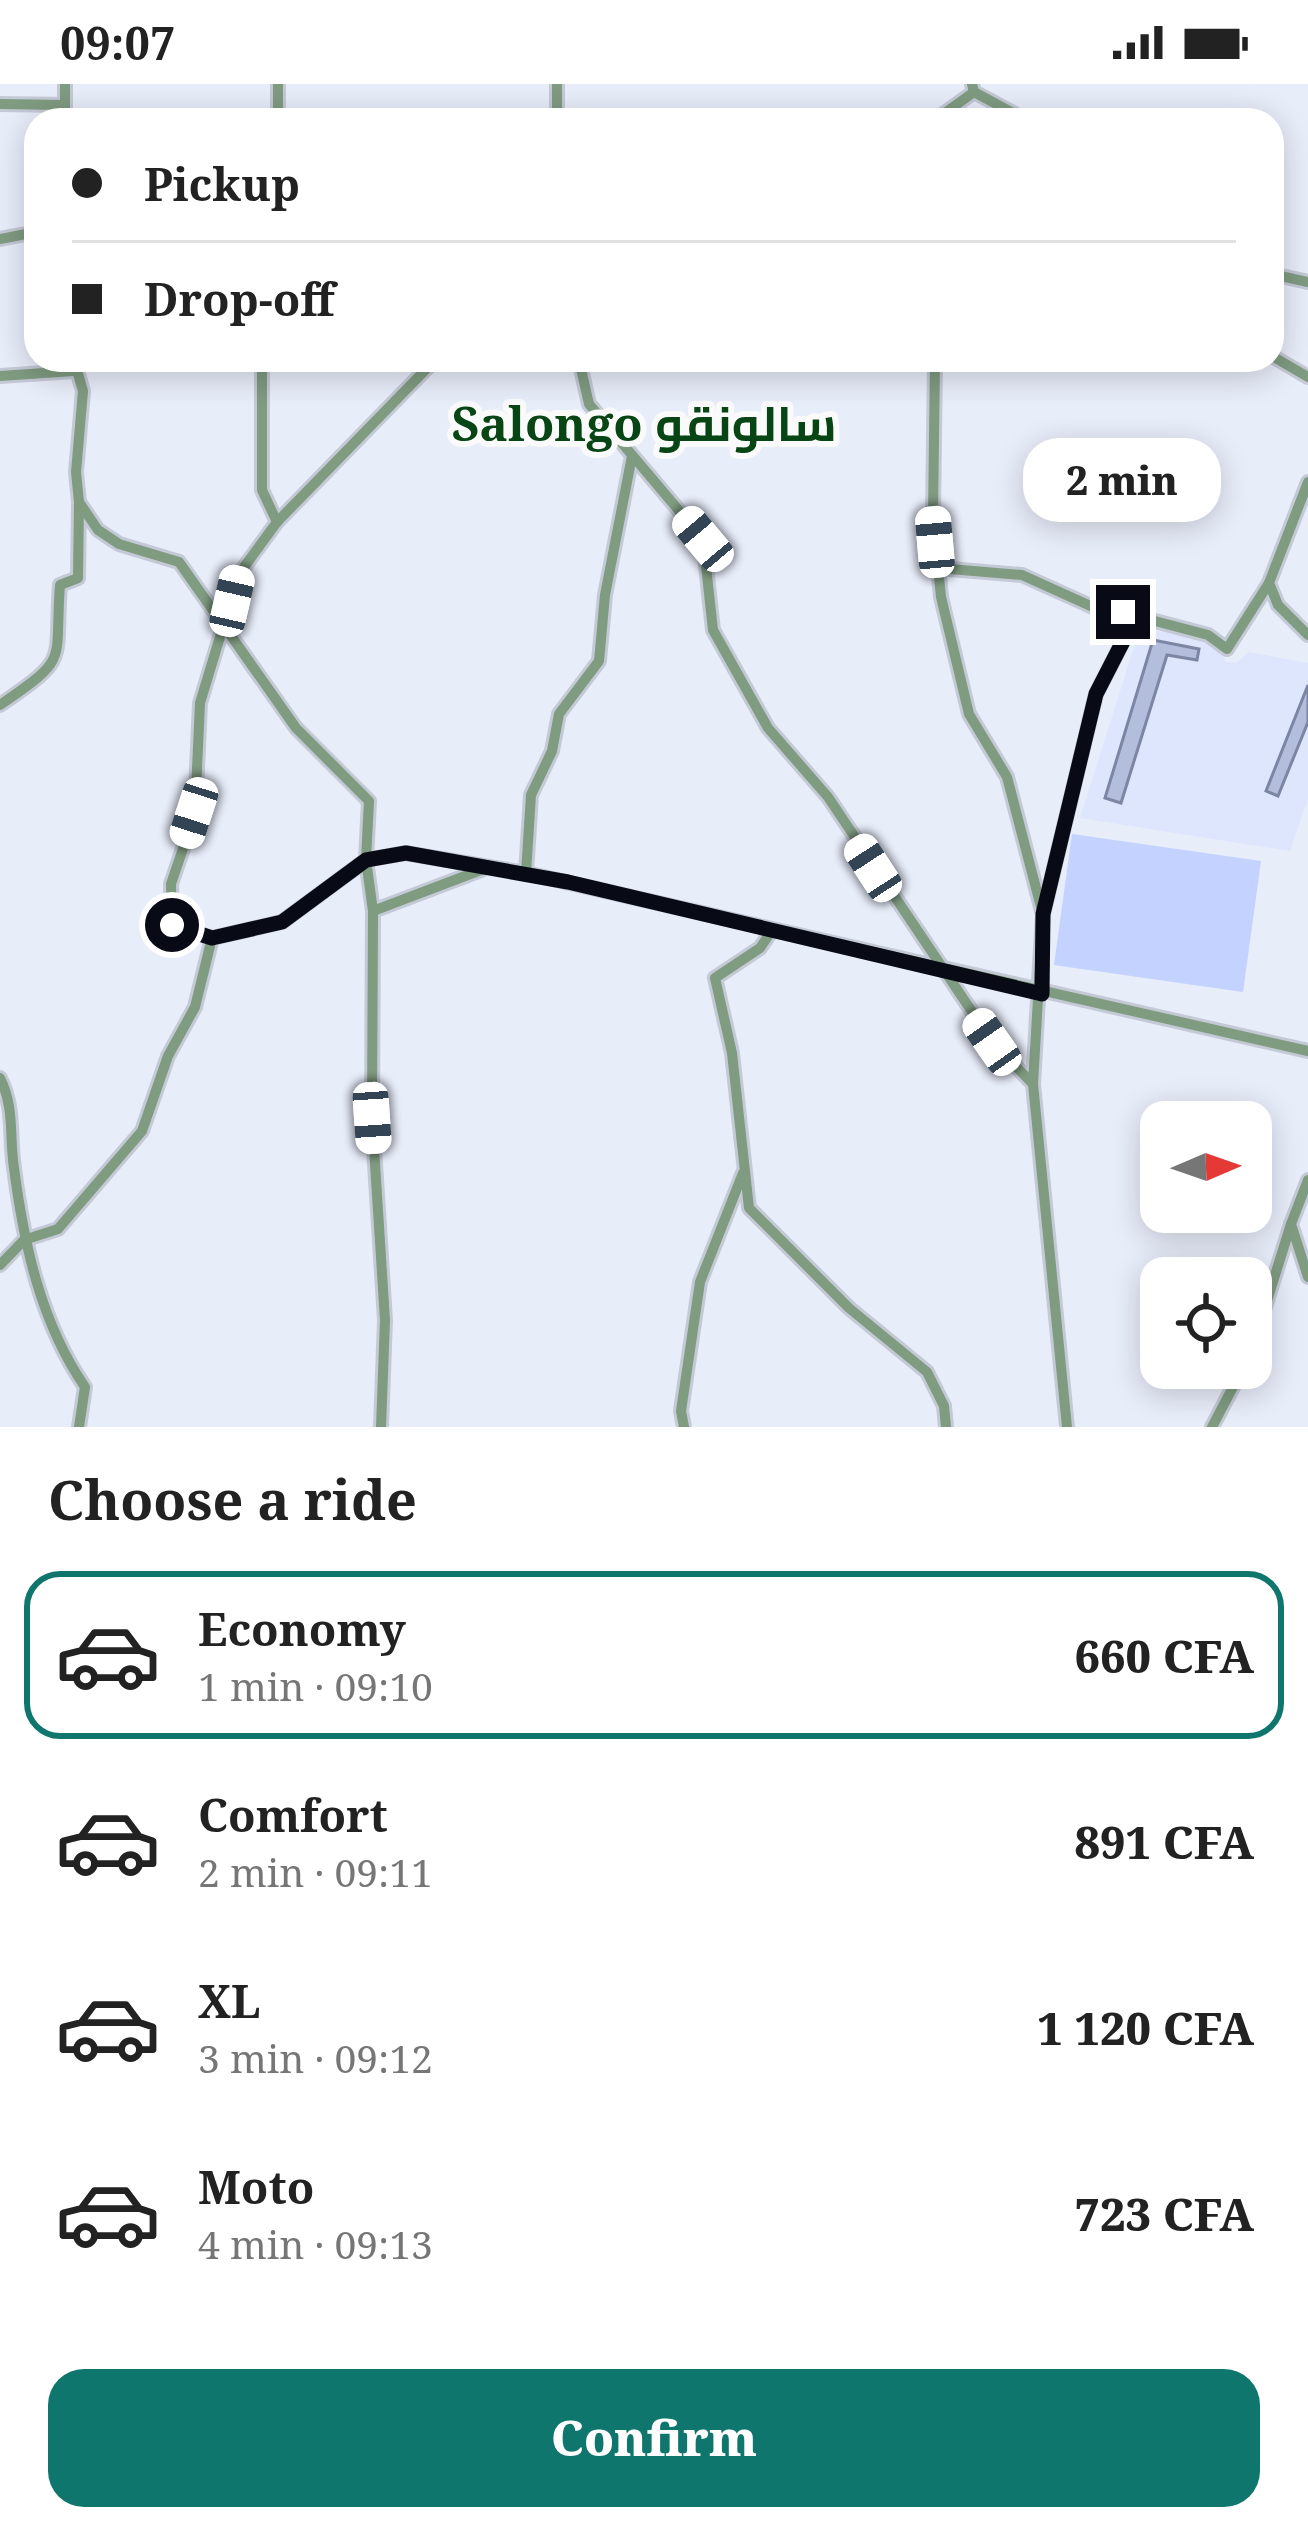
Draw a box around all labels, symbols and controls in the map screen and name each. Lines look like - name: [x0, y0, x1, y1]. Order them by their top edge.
- text: 09:07: [60, 12, 175, 73]
- text: Pickup: [144, 153, 300, 214]
- text: Drop-off: [144, 268, 335, 329]
- district label: Salongo سالونقو: [451, 390, 837, 455]
- callout: 2 min: [1024, 438, 1222, 522]
- text: 2 min: [1066, 453, 1178, 506]
- car: [666, 500, 740, 578]
- car: [914, 505, 956, 579]
- car: [206, 562, 258, 640]
- route end: [1096, 585, 1150, 639]
- car: [166, 773, 222, 853]
- car: [838, 828, 908, 908]
- route start: [145, 898, 199, 952]
- car: [957, 1002, 1027, 1082]
- car: [352, 1081, 392, 1155]
- north arrow: [1140, 1101, 1272, 1233]
- map controls: [1140, 1101, 1272, 1389]
- button: locate: [1140, 1257, 1272, 1389]
- text: Choose a ride: [48, 1462, 417, 1536]
- text: Economy: [198, 1598, 406, 1659]
- icon: car: [54, 1601, 162, 1709]
- text: 660 CFA: [1075, 1625, 1254, 1686]
- text: 1 min · 09:10: [198, 1659, 433, 1712]
- text: Comfort: [198, 1784, 388, 1845]
- icon: car: [54, 1787, 162, 1895]
- text: 891 CFA: [1075, 1811, 1254, 1872]
- text: 2 min · 09:11: [198, 1845, 433, 1898]
- text: XL: [198, 1970, 260, 2031]
- icon: car: [54, 1973, 162, 2081]
- text: 1 120 CFA: [1037, 1997, 1254, 2058]
- text: 3 min · 09:12: [198, 2031, 433, 2084]
- text: Moto: [198, 2156, 314, 2217]
- icon: car: [54, 2159, 162, 2267]
- text: 723 CFA: [1075, 2183, 1254, 2244]
- text: 4 min · 09:13: [198, 2217, 433, 2270]
- button: Confirm: [48, 2369, 1260, 2507]

